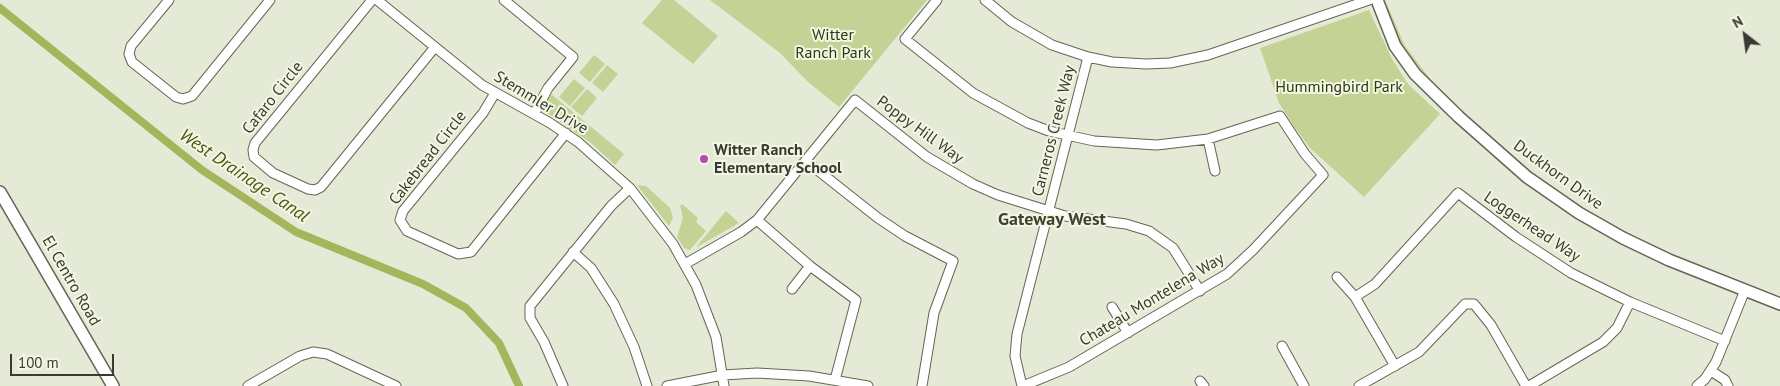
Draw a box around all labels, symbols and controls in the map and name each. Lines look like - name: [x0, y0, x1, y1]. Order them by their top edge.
- north arrow: [1720, 10, 1770, 60]
- text: N: [1729, 12, 1746, 32]
- park label: Witter Ranch Park: [795, 25, 871, 63]
- street label: Cafaro Circle: [239, 58, 307, 138]
- street label: Carneros Creek Way: [1028, 63, 1080, 199]
- street label: Stemmler Drive: [491, 67, 591, 139]
- park label: Hummingbird Park: [1275, 77, 1403, 97]
- street label: Poppy Hill Way: [873, 92, 967, 168]
- street label: Cakebread Circle: [385, 107, 471, 209]
- water label: West Drainage Canal: [175, 125, 313, 227]
- street label: Duckhorn Drive: [1510, 136, 1606, 214]
- place label: Witter Ranch Elementary School: [714, 140, 842, 178]
- marker: Witter Ranch Elementary School: [698, 153, 710, 165]
- street label: Loggerhead Way: [1480, 188, 1584, 266]
- district label: Gateway West: [998, 209, 1106, 231]
- street label: El Centro Road: [38, 233, 104, 329]
- street label: Chateau Montelena Way: [1076, 249, 1228, 351]
- scale bar: [12, 344, 116, 376]
- text: 100 m: [18, 353, 59, 372]

